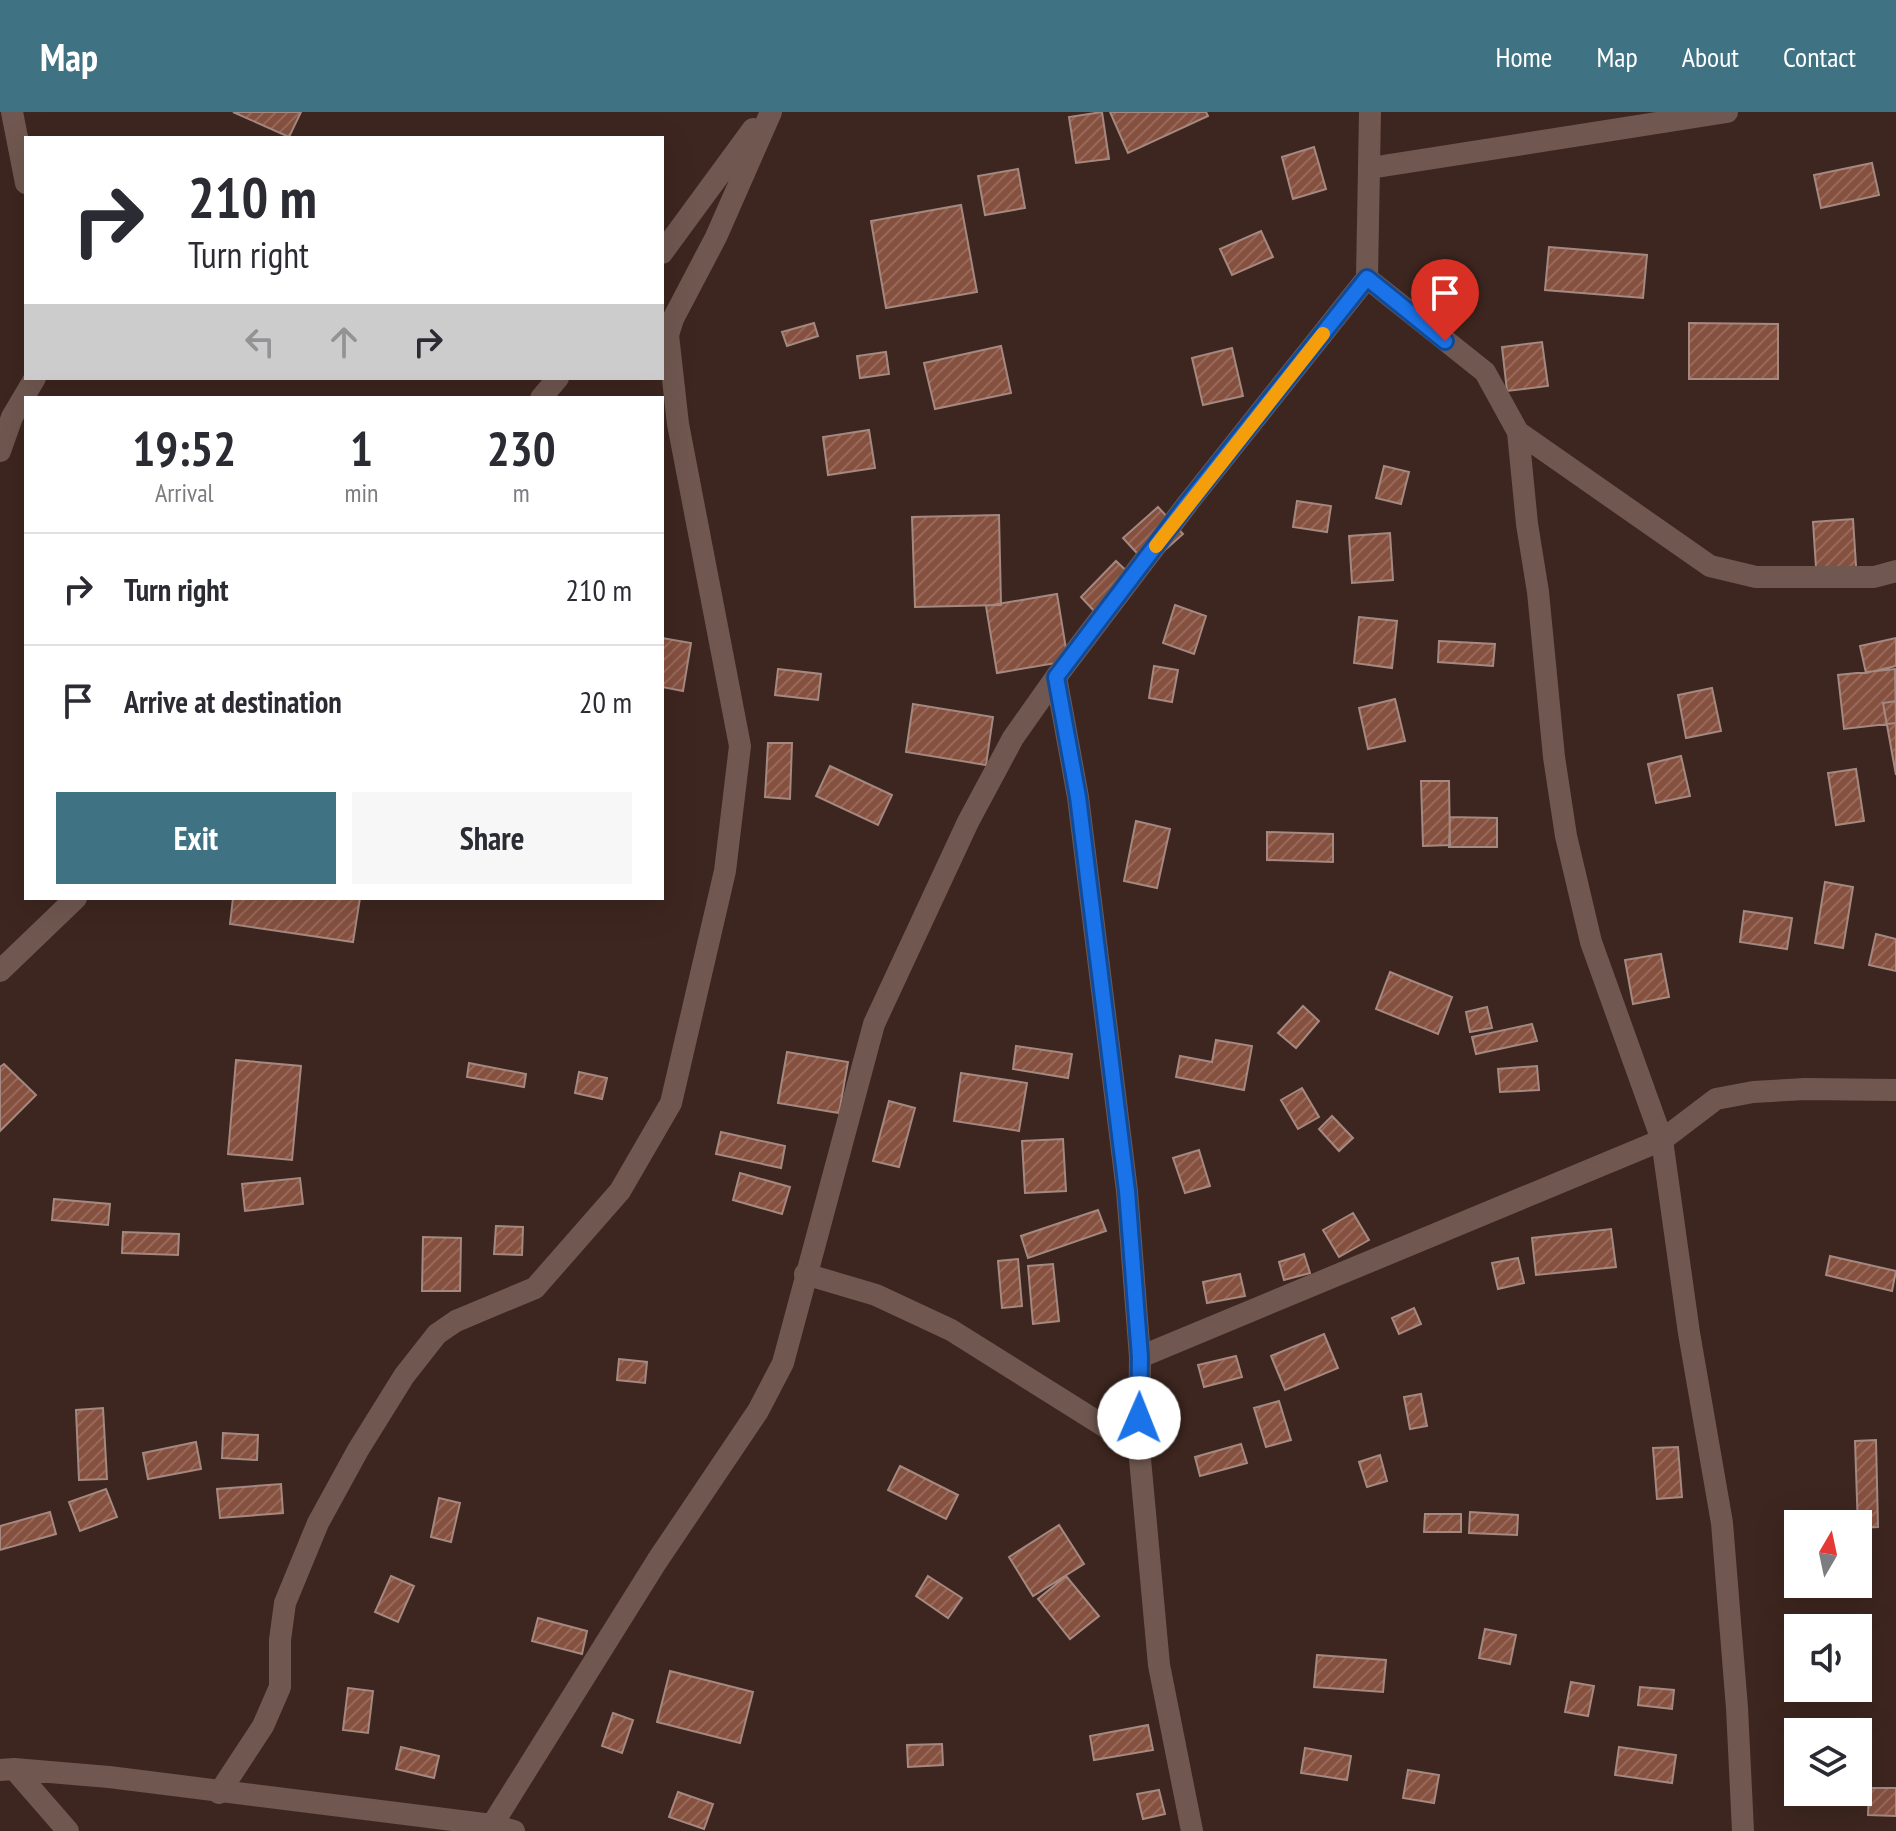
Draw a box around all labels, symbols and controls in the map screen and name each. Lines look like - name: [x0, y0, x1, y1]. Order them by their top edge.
- text: Map: [40, 32, 98, 81]
- text: Home: [1496, 38, 1552, 75]
- text: Map: [1596, 38, 1638, 75]
- text: About: [1682, 38, 1739, 75]
- text: Contact: [1783, 38, 1856, 75]
- text: 210 m: [188, 161, 317, 233]
- icon: right: [56, 168, 160, 272]
- text: Turn right: [188, 231, 309, 278]
- pin: [1411, 259, 1479, 341]
- icon: arrive: [1423, 271, 1467, 315]
- icon: left: [238, 320, 282, 364]
- icon: ahead: [322, 320, 366, 364]
- icon: right: [406, 320, 450, 364]
- text: 19:52: [132, 417, 236, 479]
- text: 1: [350, 417, 373, 479]
- text: 230: [487, 417, 556, 479]
- text: Arrival: [155, 476, 214, 509]
- text: min: [344, 476, 378, 509]
- text: m: [513, 476, 530, 509]
- icon: right: [56, 567, 100, 611]
- text: Turn right: [124, 570, 228, 609]
- text: 210 m: [566, 570, 632, 609]
- icon: arrive: [56, 679, 100, 723]
- text: Arrive at destination: [124, 682, 342, 721]
- text: 20 m: [579, 682, 632, 721]
- button: Exit: [56, 792, 336, 884]
- button: Share: [352, 792, 632, 884]
- position arrow: [1097, 1376, 1181, 1460]
- north arrow: [1784, 1510, 1872, 1598]
- map controls: [1784, 1510, 1872, 1806]
- button: sound: [1784, 1614, 1872, 1702]
- button: layers: [1784, 1718, 1872, 1806]

